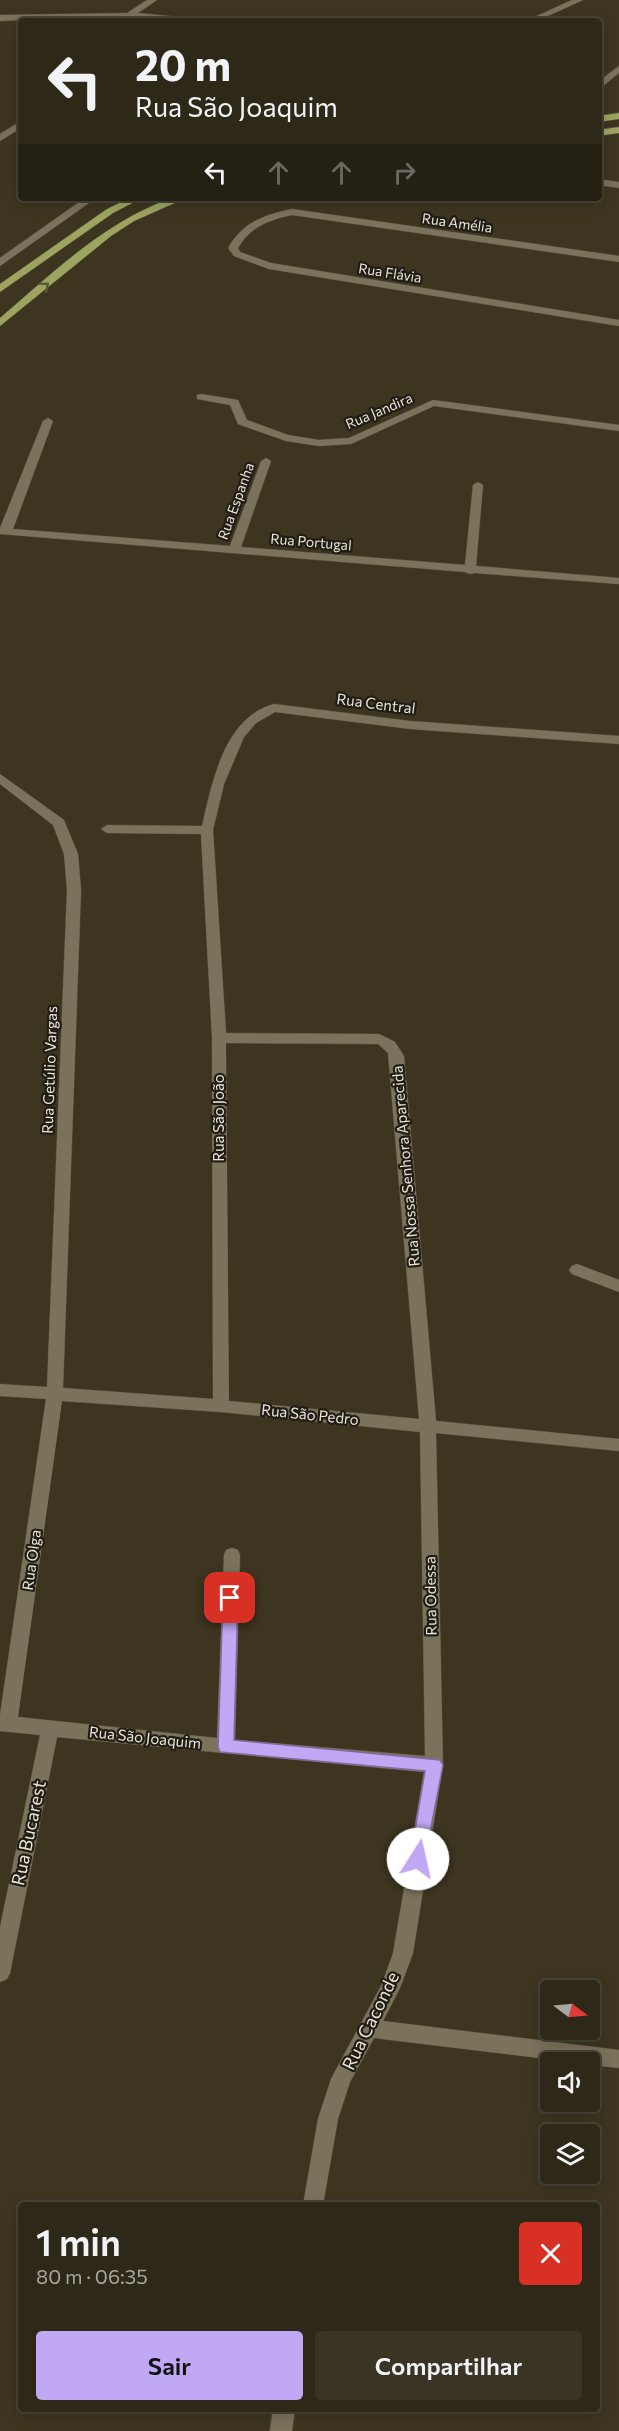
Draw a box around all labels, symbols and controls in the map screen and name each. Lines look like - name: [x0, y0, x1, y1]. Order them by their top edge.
- text: 20 m: [135, 38, 231, 90]
- icon: left: [36, 42, 114, 120]
- text: Rua São Joaquim: [135, 90, 338, 123]
- icon: left: [199, 156, 232, 189]
- icon: ahead: [262, 156, 295, 189]
- icon: ahead: [325, 156, 358, 189]
- icon: right: [388, 156, 421, 189]
- street label: Rua Amélia: [421, 209, 493, 236]
- street label: Rua Flávia: [357, 259, 423, 286]
- one-way arrow: [38, 282, 49, 293]
- street label: Rua Jandira: [343, 389, 415, 432]
- street label: Rua Espanha: [214, 460, 257, 542]
- street label: Rua Portugal: [270, 529, 352, 554]
- street label: Rua Central: [336, 689, 417, 717]
- street label: Rua Getúlio Vargas: [38, 1006, 60, 1134]
- street label: Rua Nossa Senhora Aparecida: [387, 1065, 423, 1267]
- street label: Rua São João: [209, 1074, 227, 1162]
- street label: Rua São Pedro: [260, 1400, 360, 1428]
- street label: Rua Olga: [18, 1528, 44, 1591]
- street label: Rua Odessa: [420, 1556, 440, 1636]
- pin: [204, 1572, 255, 1623]
- icon: arrive: [213, 1581, 246, 1614]
- street label: Rua São Joaquim: [88, 1722, 202, 1752]
- street label: Rua Bucarest: [6, 1778, 50, 1887]
- position arrow: [386, 1827, 450, 1891]
- street label: Rua Caconde: [337, 1968, 403, 2073]
- north arrow: [540, 1980, 600, 2040]
- map controls: [540, 1980, 600, 2184]
- button: sound: [540, 2052, 600, 2112]
- button: layers: [540, 2124, 600, 2184]
- text: 1 min: [36, 2219, 121, 2263]
- button: close: [519, 2222, 582, 2285]
- text: 80 m · 06:35: [36, 2264, 148, 2288]
- button: Sair: [36, 2331, 303, 2400]
- button: Compartilhar: [315, 2331, 582, 2400]

